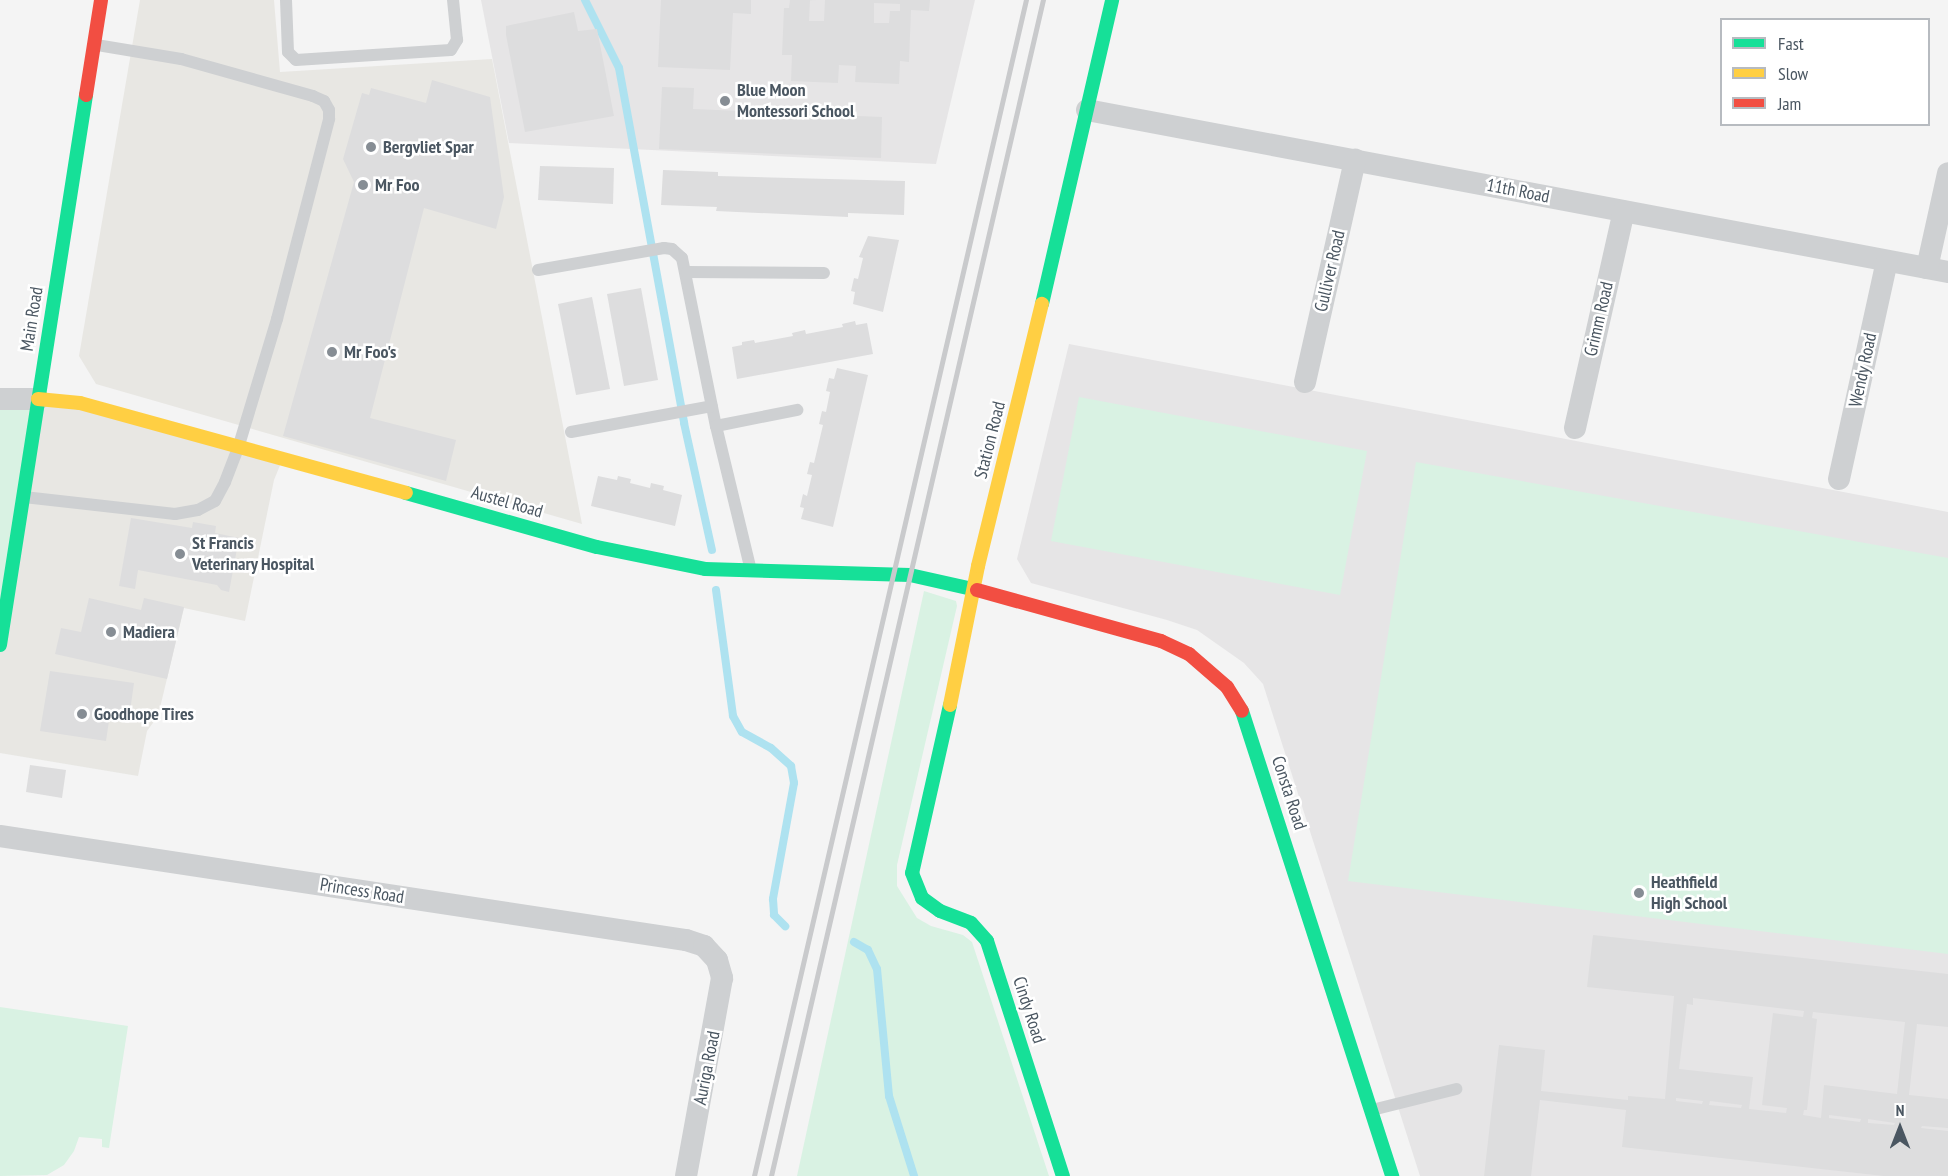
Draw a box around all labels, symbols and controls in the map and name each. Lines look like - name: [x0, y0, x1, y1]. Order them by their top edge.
- legend: [1720, 18, 1930, 126]
- text: Fast: [1778, 32, 1804, 55]
- text: Slow: [1778, 62, 1808, 85]
- place label: Blue Moon Montessori School: [737, 80, 854, 122]
- text: Jam: [1778, 92, 1801, 115]
- marker: Blue Moon Montessori School: [718, 94, 732, 108]
- place label: Bergvliet Spar: [383, 136, 474, 158]
- marker: Bergvliet Spar: [364, 140, 378, 154]
- place label: Mr Foo: [375, 174, 419, 196]
- street label: 11th Road: [1485, 174, 1551, 208]
- marker: Mr Foo: [356, 178, 370, 192]
- street label: Gulliver Road: [1310, 228, 1350, 314]
- street label: Grimm Road: [1580, 280, 1618, 358]
- street label: Main Road: [16, 285, 48, 353]
- street label: Wendy Road: [1845, 331, 1881, 409]
- place label: Mr Foo's: [344, 341, 396, 363]
- marker: Mr Foo's: [325, 345, 339, 359]
- street label: Station Road: [970, 399, 1010, 481]
- street label: Austel Road: [469, 482, 545, 522]
- place label: St Francis Veterinary Hospital: [192, 533, 315, 576]
- marker: St Francis Veterinary Hospital: [173, 547, 187, 561]
- place label: Madiera: [123, 621, 175, 643]
- marker: Madiera: [104, 625, 118, 639]
- place label: Goodhope Tires: [94, 703, 194, 725]
- marker: Goodhope Tires: [75, 707, 89, 721]
- street label: Consta Road: [1267, 753, 1311, 833]
- place label: Heathfield High School: [1651, 872, 1727, 914]
- street label: Princess Road: [319, 874, 405, 908]
- marker: Heathfield High School: [1632, 886, 1646, 900]
- street label: Cindy Road: [1008, 974, 1050, 1046]
- street label: Auriga Road: [689, 1029, 725, 1107]
- north arrow: [1870, 1098, 1930, 1158]
- text: N: [1896, 1100, 1904, 1120]

